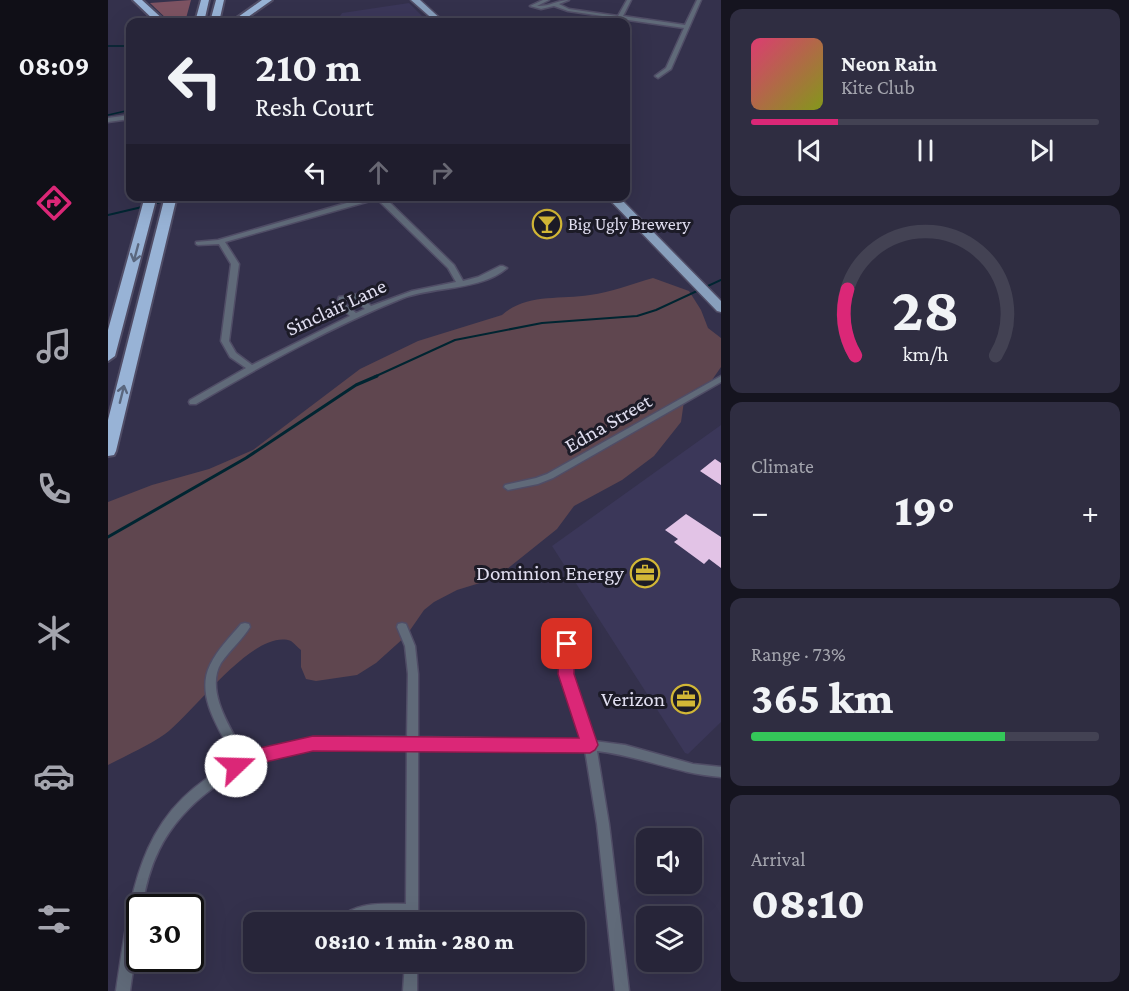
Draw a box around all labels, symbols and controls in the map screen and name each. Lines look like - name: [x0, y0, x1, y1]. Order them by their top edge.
- icon: left: [156, 42, 234, 120]
- text: 210 m: [255, 43, 361, 90]
- text: 08:09: [19, 51, 89, 81]
- text: Neon Rain: [841, 51, 937, 76]
- text: Kite Club: [841, 76, 915, 98]
- text: Resh Court: [255, 92, 374, 122]
- icon: previous: [793, 134, 826, 167]
- icon: pause: [909, 134, 942, 167]
- icon: next: [1025, 134, 1058, 167]
- icon: left: [299, 156, 332, 189]
- icon: ahead: [362, 156, 395, 189]
- icon: right: [425, 156, 458, 189]
- icon: directions: [33, 182, 75, 224]
- bar icon: Big Ugly Brewery: [531, 208, 563, 240]
- place label: Big Ugly Brewery: [568, 214, 691, 234]
- one-way arrow: [130, 243, 141, 262]
- street label: Sinclair Lane: [282, 273, 390, 341]
- text: 28: [891, 274, 959, 343]
- icon: music: [33, 325, 75, 367]
- text: km/h: [902, 343, 949, 367]
- one-way arrow: [117, 385, 129, 404]
- street label: Edna Street: [560, 388, 657, 458]
- text: Climate: [751, 455, 814, 477]
- icon: phone: [33, 468, 75, 510]
- text: 19°: [895, 485, 955, 535]
- text: −: [751, 493, 768, 530]
- text: +: [1082, 493, 1099, 530]
- office icon: Dominion Energy: [629, 557, 661, 589]
- place label: Dominion Energy: [476, 561, 624, 585]
- icon: climate: [33, 612, 75, 654]
- pin: [541, 618, 592, 669]
- icon: arrive: [550, 627, 583, 660]
- text: Range · 73%: [751, 643, 846, 665]
- text: 365 km: [751, 673, 893, 723]
- office icon: Verizon: [670, 683, 702, 715]
- place label: Verizon: [601, 687, 665, 711]
- position arrow: [204, 734, 268, 798]
- icon: car: [33, 755, 75, 797]
- map controls: [636, 828, 702, 972]
- button: sound: [636, 828, 702, 894]
- text: Arrival: [751, 848, 805, 870]
- text: 08:10: [751, 878, 865, 928]
- speed limit sign: 30: [126, 894, 204, 972]
- icon: filters: [33, 898, 75, 940]
- button: layers: [636, 906, 702, 972]
- text: 08:10 · 1 min · 280 m: [314, 929, 514, 954]

